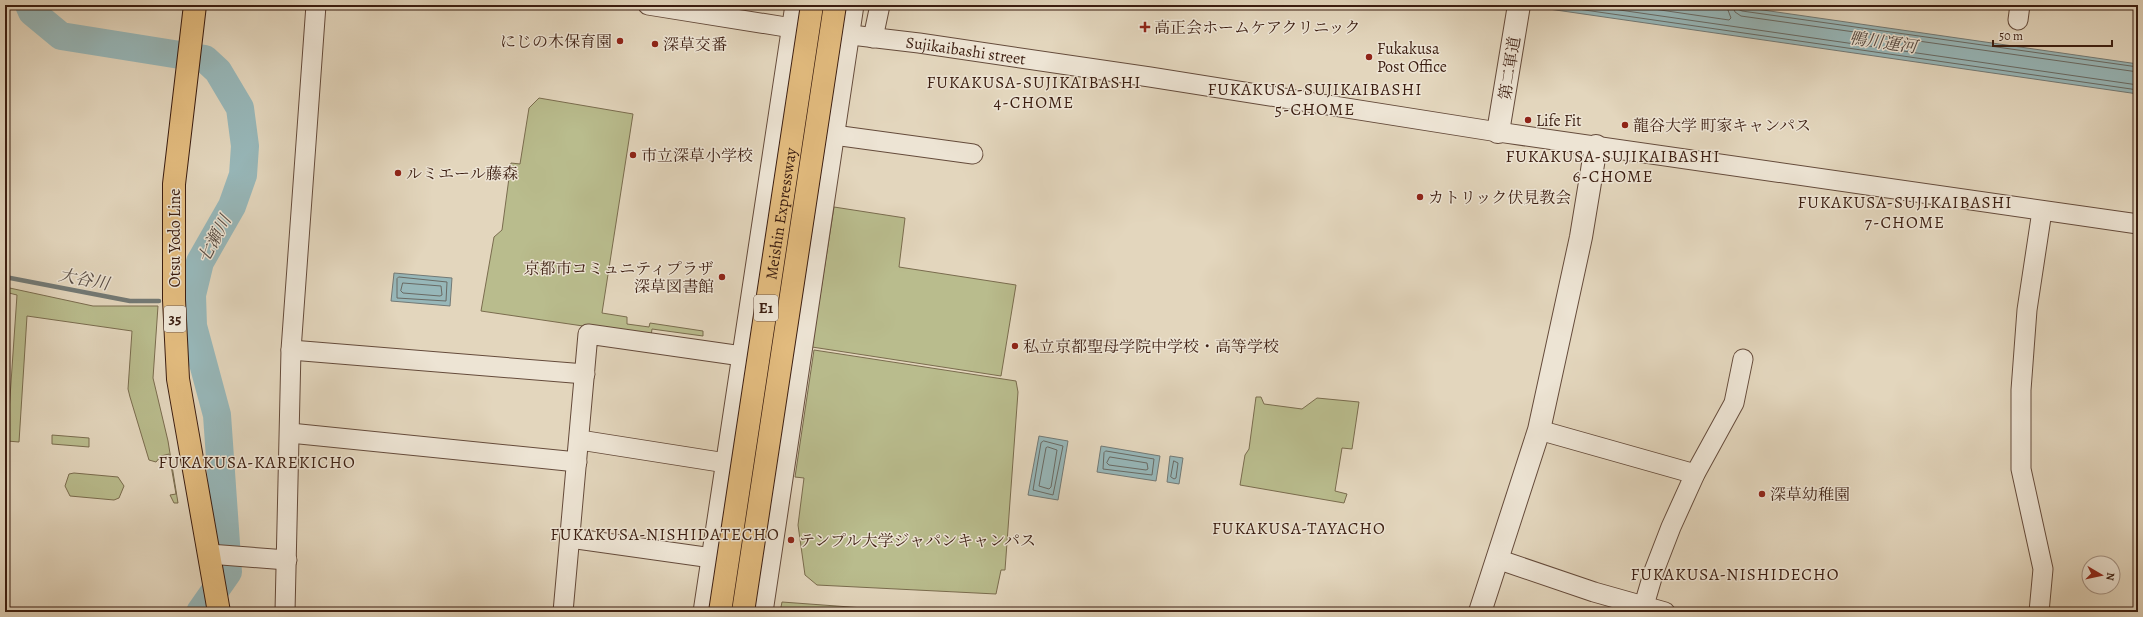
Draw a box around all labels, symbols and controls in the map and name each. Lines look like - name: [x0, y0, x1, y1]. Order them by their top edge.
- place label: 高正会ホームケアクリニック: [1154, 17, 1361, 39]
- marker: 高正会ホームケアクリニック: [1139, 21, 1151, 33]
- scale bar: [1993, 22, 2112, 48]
- water label: 鴨川運河: [1848, 26, 1921, 59]
- text: 50 m: [1999, 28, 2023, 44]
- place label: にじの木保育園: [500, 31, 612, 53]
- street label: Sujikaibashi street: [905, 32, 1027, 71]
- place label: 深草交番: [663, 34, 727, 56]
- street label: 第二軍道: [1494, 35, 1526, 101]
- marker: にじの木保育園: [615, 36, 625, 46]
- place label: Fukakusa Post Office: [1377, 38, 1447, 78]
- marker: 深草交番: [650, 39, 660, 49]
- marker: Fukakusa Post Office: [1364, 52, 1374, 62]
- district label: FUKAKUSA-SUJIKAIBASHI 4-CHOME: [926, 71, 1142, 114]
- district label: FUKAKUSA-SUJIKAIBASHI 5-CHOME: [1207, 78, 1423, 121]
- place label: Life Fit: [1536, 110, 1582, 132]
- marker: Life Fit: [1523, 115, 1533, 125]
- place label: 龍谷大学 町家キャンパス: [1633, 115, 1811, 137]
- marker: 龍谷大学 町家キャンパス: [1620, 120, 1630, 130]
- place label: 市立深草小学校: [641, 145, 753, 167]
- street label: Meishin Expressway: [761, 145, 802, 281]
- district label: FUKAKUSA-SUJIKAIBASHI 6-CHOME: [1505, 145, 1721, 188]
- marker: 市立深草小学校: [628, 150, 638, 160]
- place label: ルミエール藤森: [406, 163, 518, 185]
- marker: ルミエール藤森: [393, 168, 403, 178]
- place label: カトリック伏見教会: [1428, 187, 1571, 209]
- street label: Otsu Yodo Line: [164, 189, 186, 287]
- district label: FUKAKUSA-SUJIKAIBASHI 7-CHOME: [1797, 191, 2013, 234]
- marker: カトリック伏見教会: [1415, 192, 1425, 202]
- water label: 七瀬川: [192, 210, 238, 267]
- place label: 京都市コミュニティプラザ 深草図書館: [524, 258, 714, 298]
- water label: 大谷川: [57, 263, 113, 296]
- marker: 京都市コミュニティプラザ 深草図書館: [717, 272, 727, 282]
- road number: E1: [754, 295, 778, 321]
- road number: 35: [164, 306, 186, 332]
- place label: 私立京都聖母学院中学校・高等学校: [1023, 336, 1279, 358]
- marker: 私立京都聖母学院中学校・高等学校: [1010, 341, 1020, 351]
- district label: FUKAKUSA-KAREKICHO: [158, 451, 356, 474]
- place label: 深草幼稚園: [1770, 484, 1850, 506]
- marker: 深草幼稚園: [1757, 489, 1767, 499]
- district label: FUKAKUSA-TAYACHO: [1212, 517, 1386, 540]
- district label: FUKAKUSA-NISHIDATECHO: [550, 523, 780, 546]
- place label: テンプル大学ジャパンキャンパス: [799, 530, 1036, 552]
- marker: テンプル大学ジャパンキャンパス: [786, 535, 796, 545]
- north arrow: [2081, 555, 2121, 595]
- district label: FUKAKUSA-NISHIDECHO: [1630, 563, 1840, 586]
- text: N: [2102, 571, 2118, 582]

